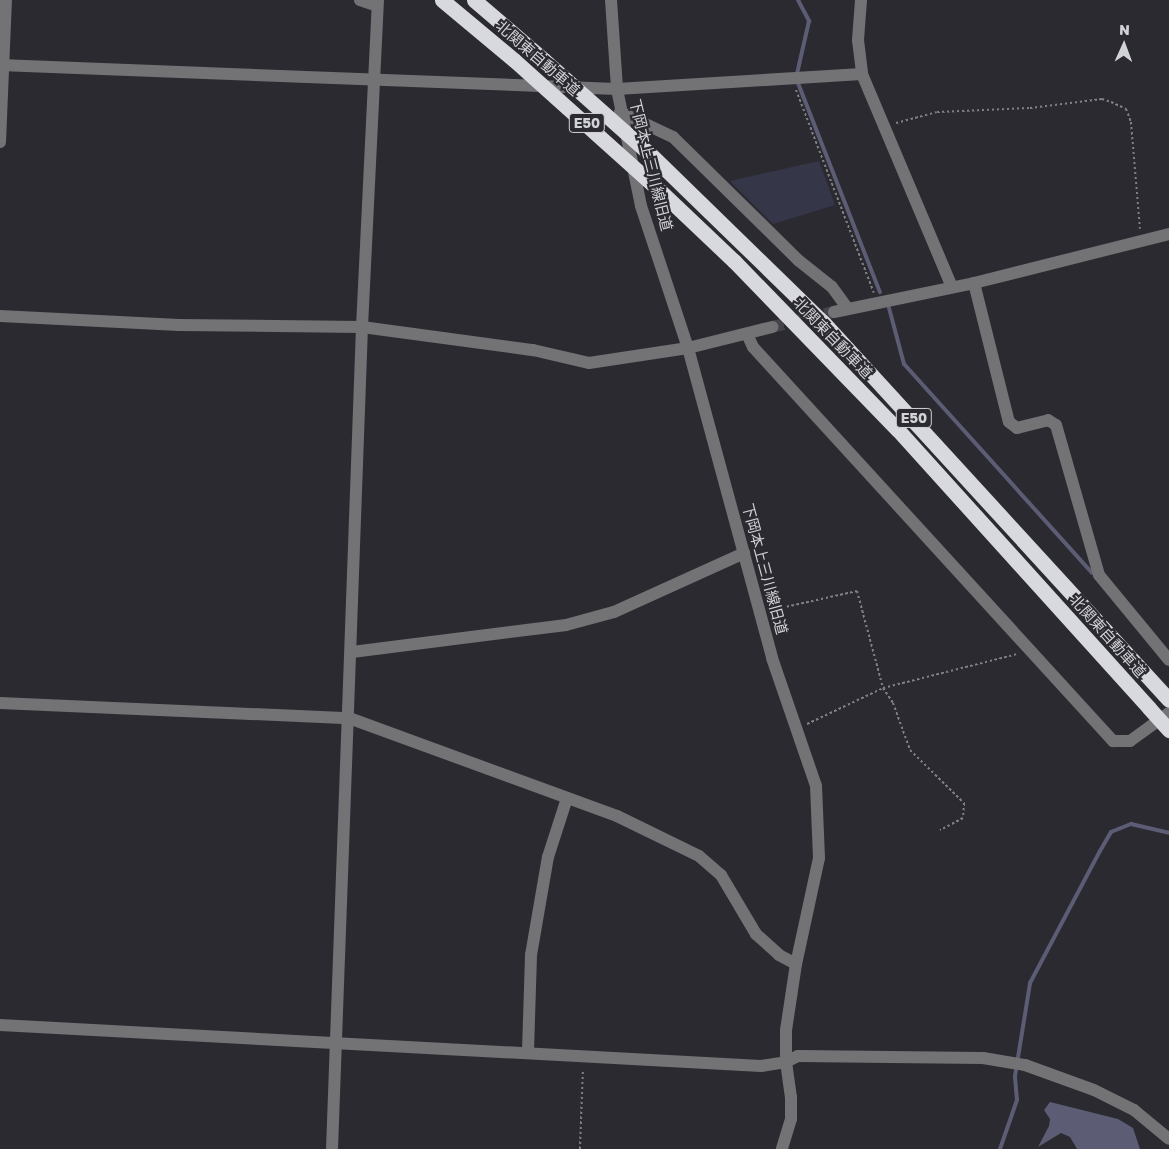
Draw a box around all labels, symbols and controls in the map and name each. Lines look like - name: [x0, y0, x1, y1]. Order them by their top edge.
- street label: 北関東自動車道: [492, 17, 584, 99]
- north arrow: [1099, 20, 1149, 70]
- text: N: [1119, 21, 1130, 38]
- street label: 下岡本上三川線旧道: [626, 97, 676, 233]
- road number: E50: [568, 112, 606, 134]
- street label: 北関東自動車道: [790, 294, 876, 382]
- road number: E50: [895, 406, 933, 429]
- street label: 下岡本上三川線旧道: [739, 501, 791, 637]
- street label: 北関東自動車道: [1066, 591, 1150, 681]

